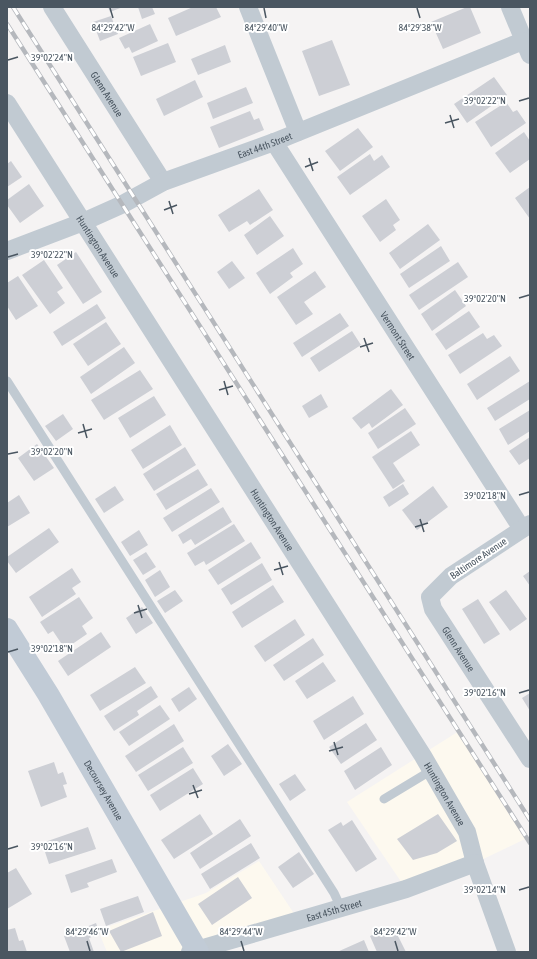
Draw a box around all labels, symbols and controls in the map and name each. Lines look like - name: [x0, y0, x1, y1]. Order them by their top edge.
- text: 84°29'42"W: [91, 22, 135, 33]
- text: 84°29'40"W: [244, 22, 288, 33]
- text: 84°29'38"W: [398, 22, 442, 33]
- text: 39°02'24"N: [31, 52, 73, 63]
- street label: Glenn Avenue: [88, 70, 125, 119]
- text: 39°02'22"N: [464, 95, 506, 106]
- street label: East 44th Street: [236, 130, 294, 161]
- street label: Huntington Avenue: [74, 214, 122, 280]
- text: 39°02'22"N: [31, 249, 73, 260]
- text: 39°02'20"N: [464, 293, 506, 304]
- street label: Vermont Street: [378, 310, 417, 362]
- text: 39°02'20"N: [31, 446, 73, 457]
- street label: Huntington Avenue: [248, 487, 296, 553]
- text: 39°02'18"N: [464, 490, 506, 501]
- street label: Baltimore Avenue: [448, 535, 509, 581]
- street label: Glenn Avenue: [440, 625, 477, 674]
- text: 39°02'18"N: [31, 643, 73, 654]
- text: 39°02'16"N: [464, 687, 506, 698]
- street label: Decoursey Avenue: [82, 758, 125, 823]
- street label: Huntington Avenue: [422, 760, 467, 828]
- text: 39°02'16"N: [31, 841, 73, 852]
- text: 39°02'14"N: [464, 884, 506, 895]
- street label: East 45th Street: [305, 897, 363, 924]
- text: 84°29'46"W: [65, 926, 109, 937]
- text: 84°29'44"W: [219, 926, 263, 937]
- text: 84°29'42"W: [373, 926, 417, 937]

